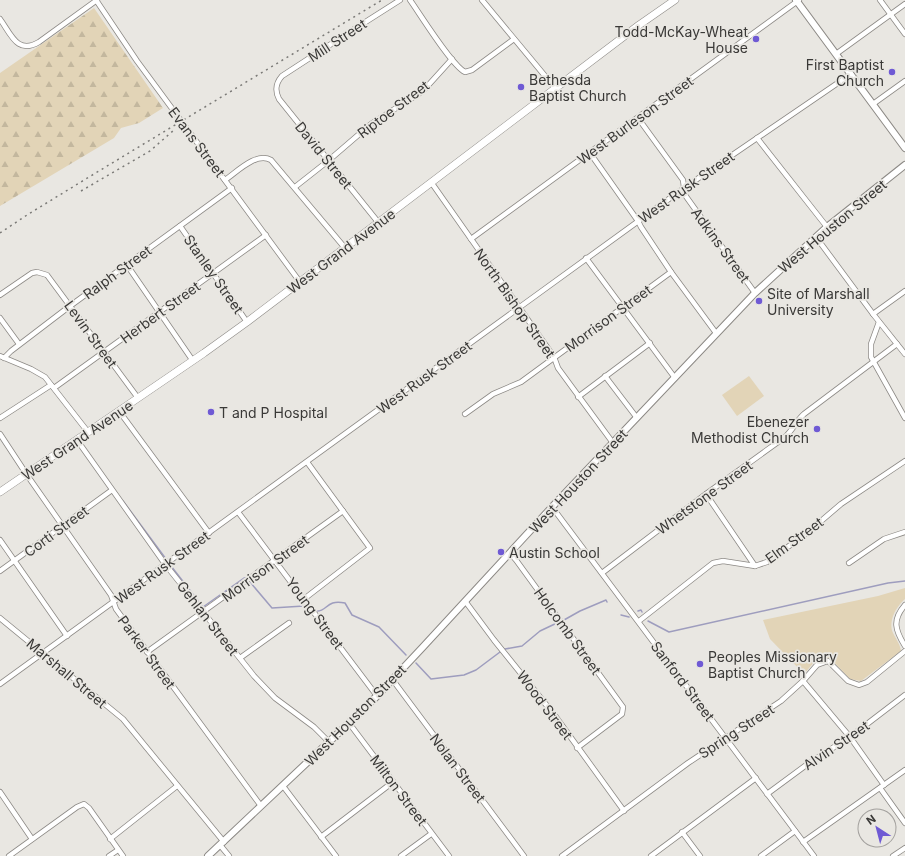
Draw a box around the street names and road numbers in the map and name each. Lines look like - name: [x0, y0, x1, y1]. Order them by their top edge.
- street label: Mill Street: [305, 15, 370, 65]
- street label: West Burleson Street: [574, 72, 697, 168]
- street label: Riptoe Street: [354, 76, 433, 141]
- street label: Evans Street: [165, 104, 229, 181]
- street label: David Street: [292, 118, 356, 192]
- street label: West Rusk Street: [635, 147, 737, 226]
- street label: West Houston Street: [774, 175, 890, 276]
- street label: Adkins Street: [688, 204, 754, 286]
- street label: West Grand Avenue: [284, 205, 398, 297]
- street label: Stanley Street: [181, 231, 248, 317]
- street label: Ralph Street: [79, 241, 155, 303]
- street label: North Bishop Street: [471, 245, 559, 361]
- street label: Herbert Street: [117, 277, 203, 347]
- street label: Morrison Street: [561, 281, 655, 355]
- street label: Levin Street: [61, 297, 121, 371]
- street label: West Rusk Street: [373, 337, 475, 417]
- street label: West Grand Avenue: [18, 396, 136, 484]
- street label: West Houston Street: [525, 425, 631, 537]
- street label: Whetstone Street: [653, 456, 756, 538]
- street label: Corti Street: [20, 502, 92, 560]
- street label: Elm Street: [762, 513, 827, 567]
- street label: West Rusk Street: [111, 527, 213, 607]
- street label: Morrison Street: [218, 531, 312, 605]
- street label: Young Street: [283, 574, 348, 653]
- street label: Gehlan Street: [174, 577, 243, 659]
- street label: Holcomb Street: [531, 584, 605, 678]
- street label: Parker Street: [115, 612, 180, 692]
- street label: Marshall Street: [23, 634, 111, 712]
- street label: Sanford Street: [648, 638, 719, 725]
- street label: West Houston Street: [301, 661, 409, 769]
- street label: Wood Street: [514, 667, 577, 743]
- street label: Spring Street: [695, 700, 777, 762]
- street label: Alvin Street: [800, 716, 873, 773]
- street label: Nolan Street: [427, 730, 490, 806]
- street label: Milton Street: [367, 751, 431, 829]

